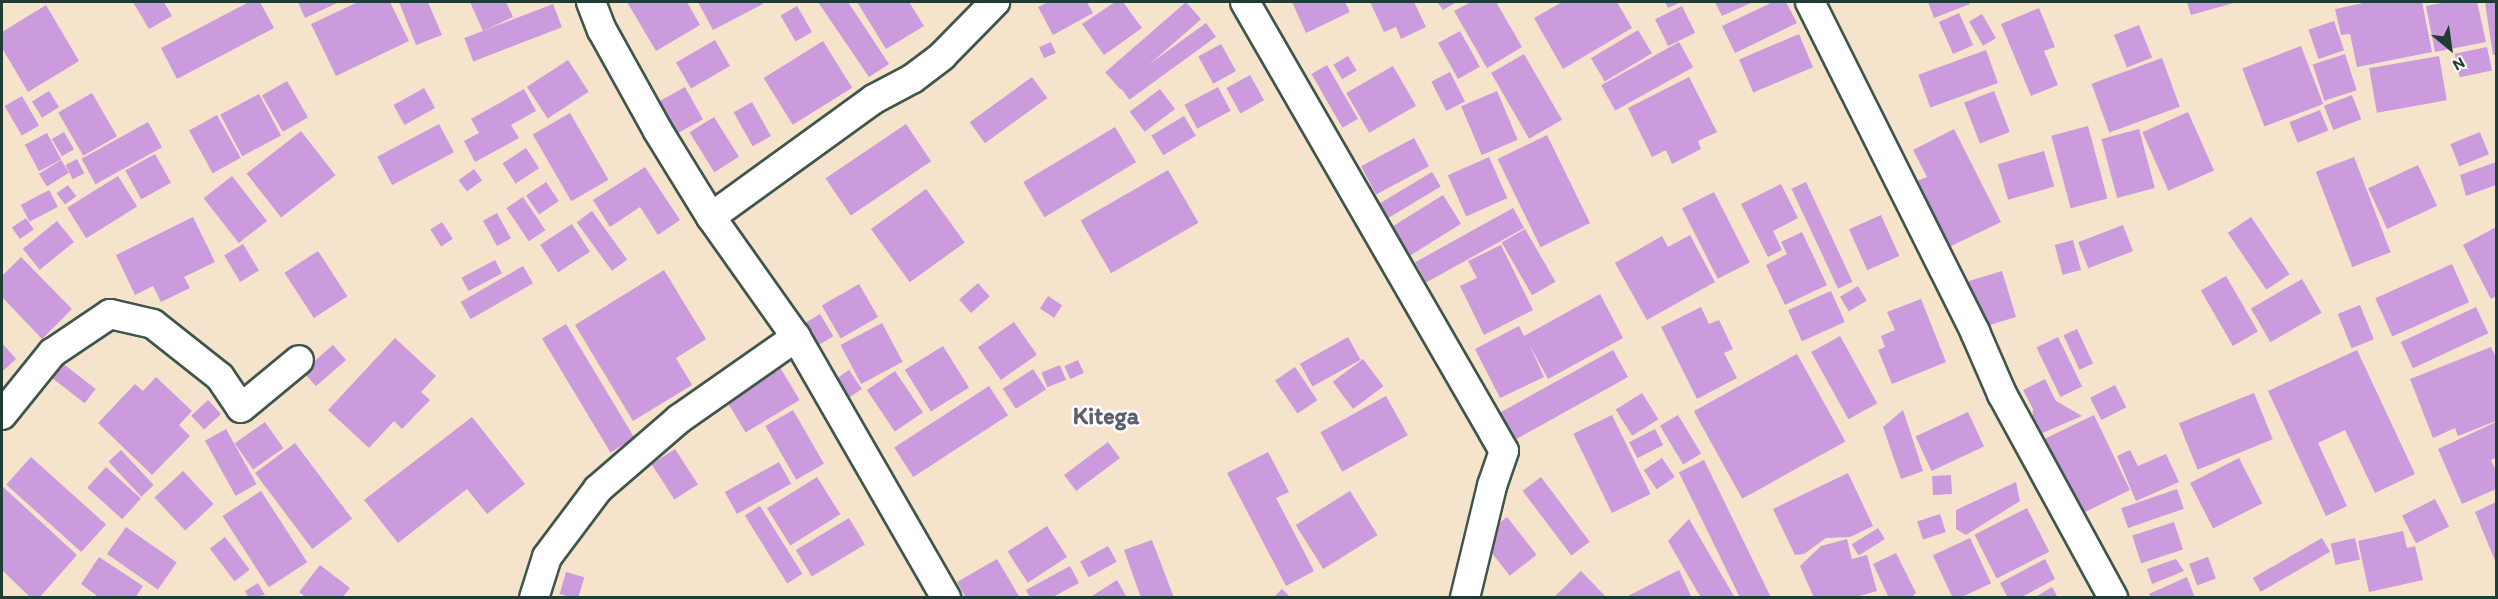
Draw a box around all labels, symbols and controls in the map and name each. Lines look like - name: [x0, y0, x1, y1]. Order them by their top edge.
- north arrow: [2420, 18, 2480, 78]
- text: N: [2450, 53, 2468, 75]
- district label: Kitega: [1073, 402, 1139, 430]

